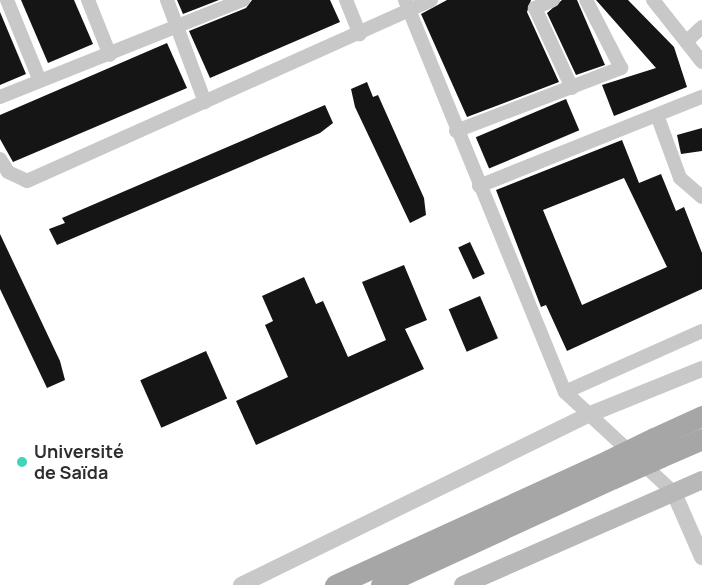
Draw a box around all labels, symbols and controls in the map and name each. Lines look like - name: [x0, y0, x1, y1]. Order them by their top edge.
- place label: Université de Saïda: [34, 441, 124, 484]
- marker: Université de Saïda: [15, 455, 29, 469]

